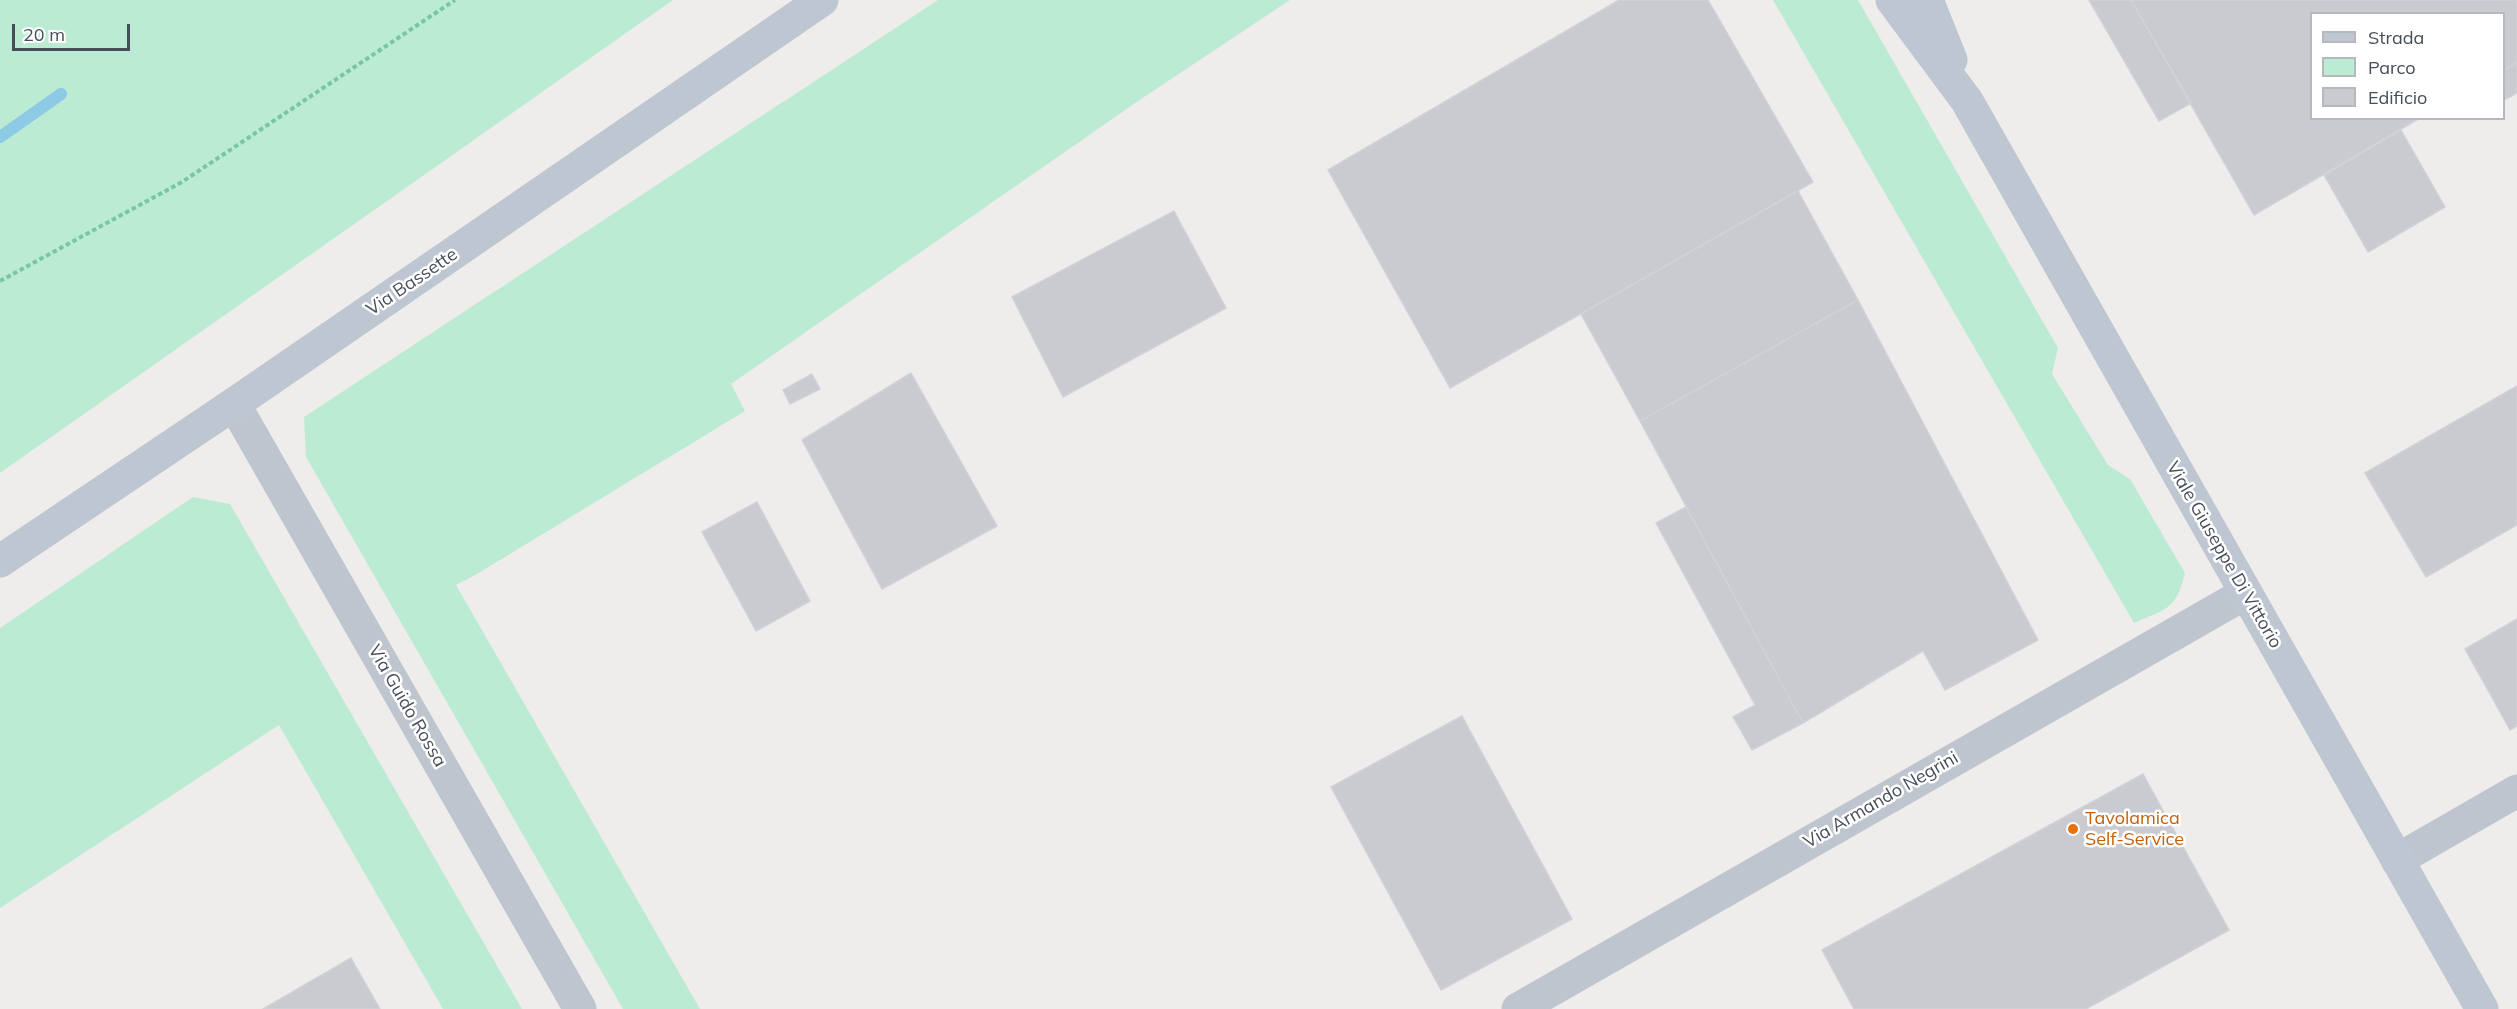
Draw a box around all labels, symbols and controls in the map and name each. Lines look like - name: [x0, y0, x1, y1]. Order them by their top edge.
- scale bar: [15, 12, 134, 50]
- legend: [2310, 12, 2505, 120]
- text: 20 m: [23, 23, 65, 46]
- text: Strada: [2368, 26, 2424, 49]
- text: Parco: [2368, 56, 2416, 79]
- text: Edificio: [2368, 86, 2427, 109]
- street label: Via Bassette: [362, 244, 462, 320]
- street label: Viale Giuseppe Di Vittorio: [2162, 458, 2286, 652]
- street label: Via Guido Rossa: [363, 641, 451, 771]
- street label: Via Armando Negrini: [1800, 747, 1962, 853]
- place label: Tavolamica Self-Service: [2085, 808, 2184, 850]
- marker: Tavolamica Self-Service: [2066, 822, 2080, 836]

